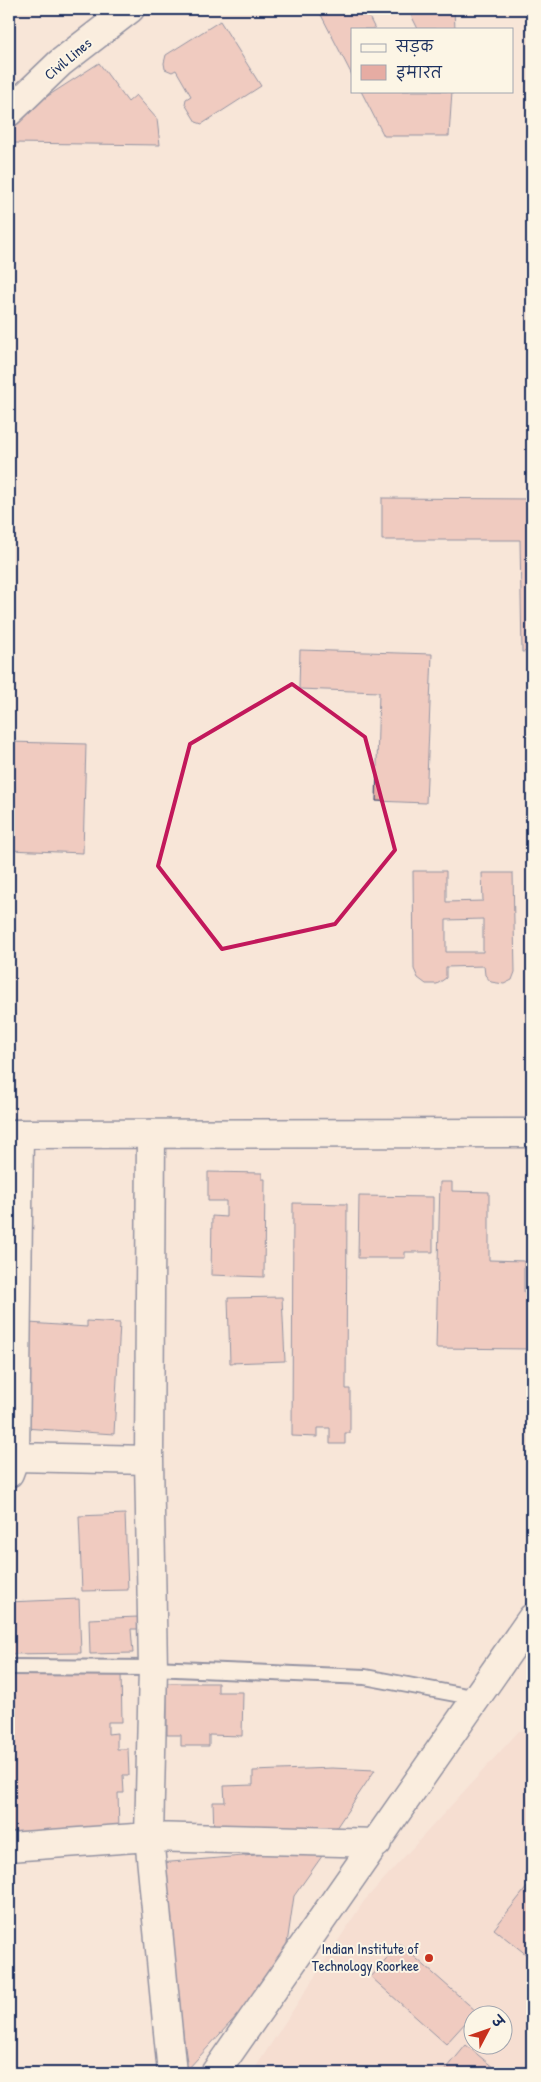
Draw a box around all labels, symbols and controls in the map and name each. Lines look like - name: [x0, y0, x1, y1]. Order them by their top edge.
- legend: [351, 28, 514, 92]
- street label: Civil Lines: [40, 32, 96, 85]
- text: सड़क: [395, 36, 434, 57]
- text: इमारत: [396, 62, 443, 83]
- place label: Indian Institute of Technology Roorkee: [312, 1938, 420, 1976]
- marker: Indian Institute of Technology Roorkee: [423, 1952, 435, 1964]
- north arrow: [464, 2004, 514, 2054]
- text: उ: [487, 2010, 510, 2032]

